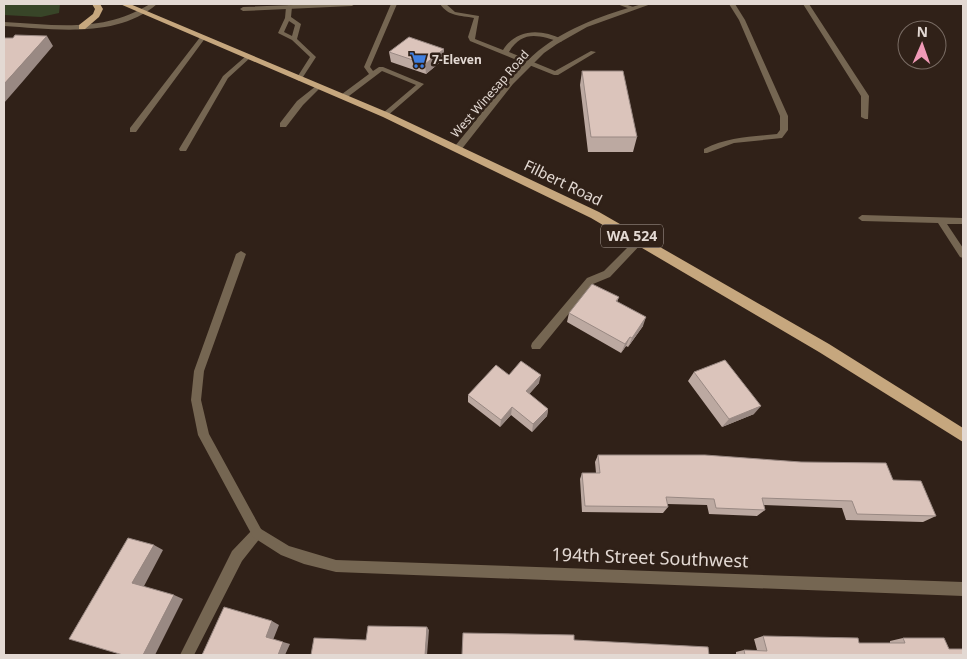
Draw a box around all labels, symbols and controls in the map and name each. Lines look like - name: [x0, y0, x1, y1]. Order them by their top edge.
- north arrow: [897, 20, 947, 70]
- text: N: [916, 22, 928, 41]
- street label: West Winesap Road: [447, 46, 533, 141]
- supermarket icon: 7-Eleven: [408, 50, 428, 70]
- place label: 7-Eleven: [432, 51, 482, 68]
- street label: Filbert Road: [521, 155, 606, 210]
- road number: WA 524: [601, 225, 663, 248]
- street label: 194th Street Southwest: [551, 542, 749, 572]

